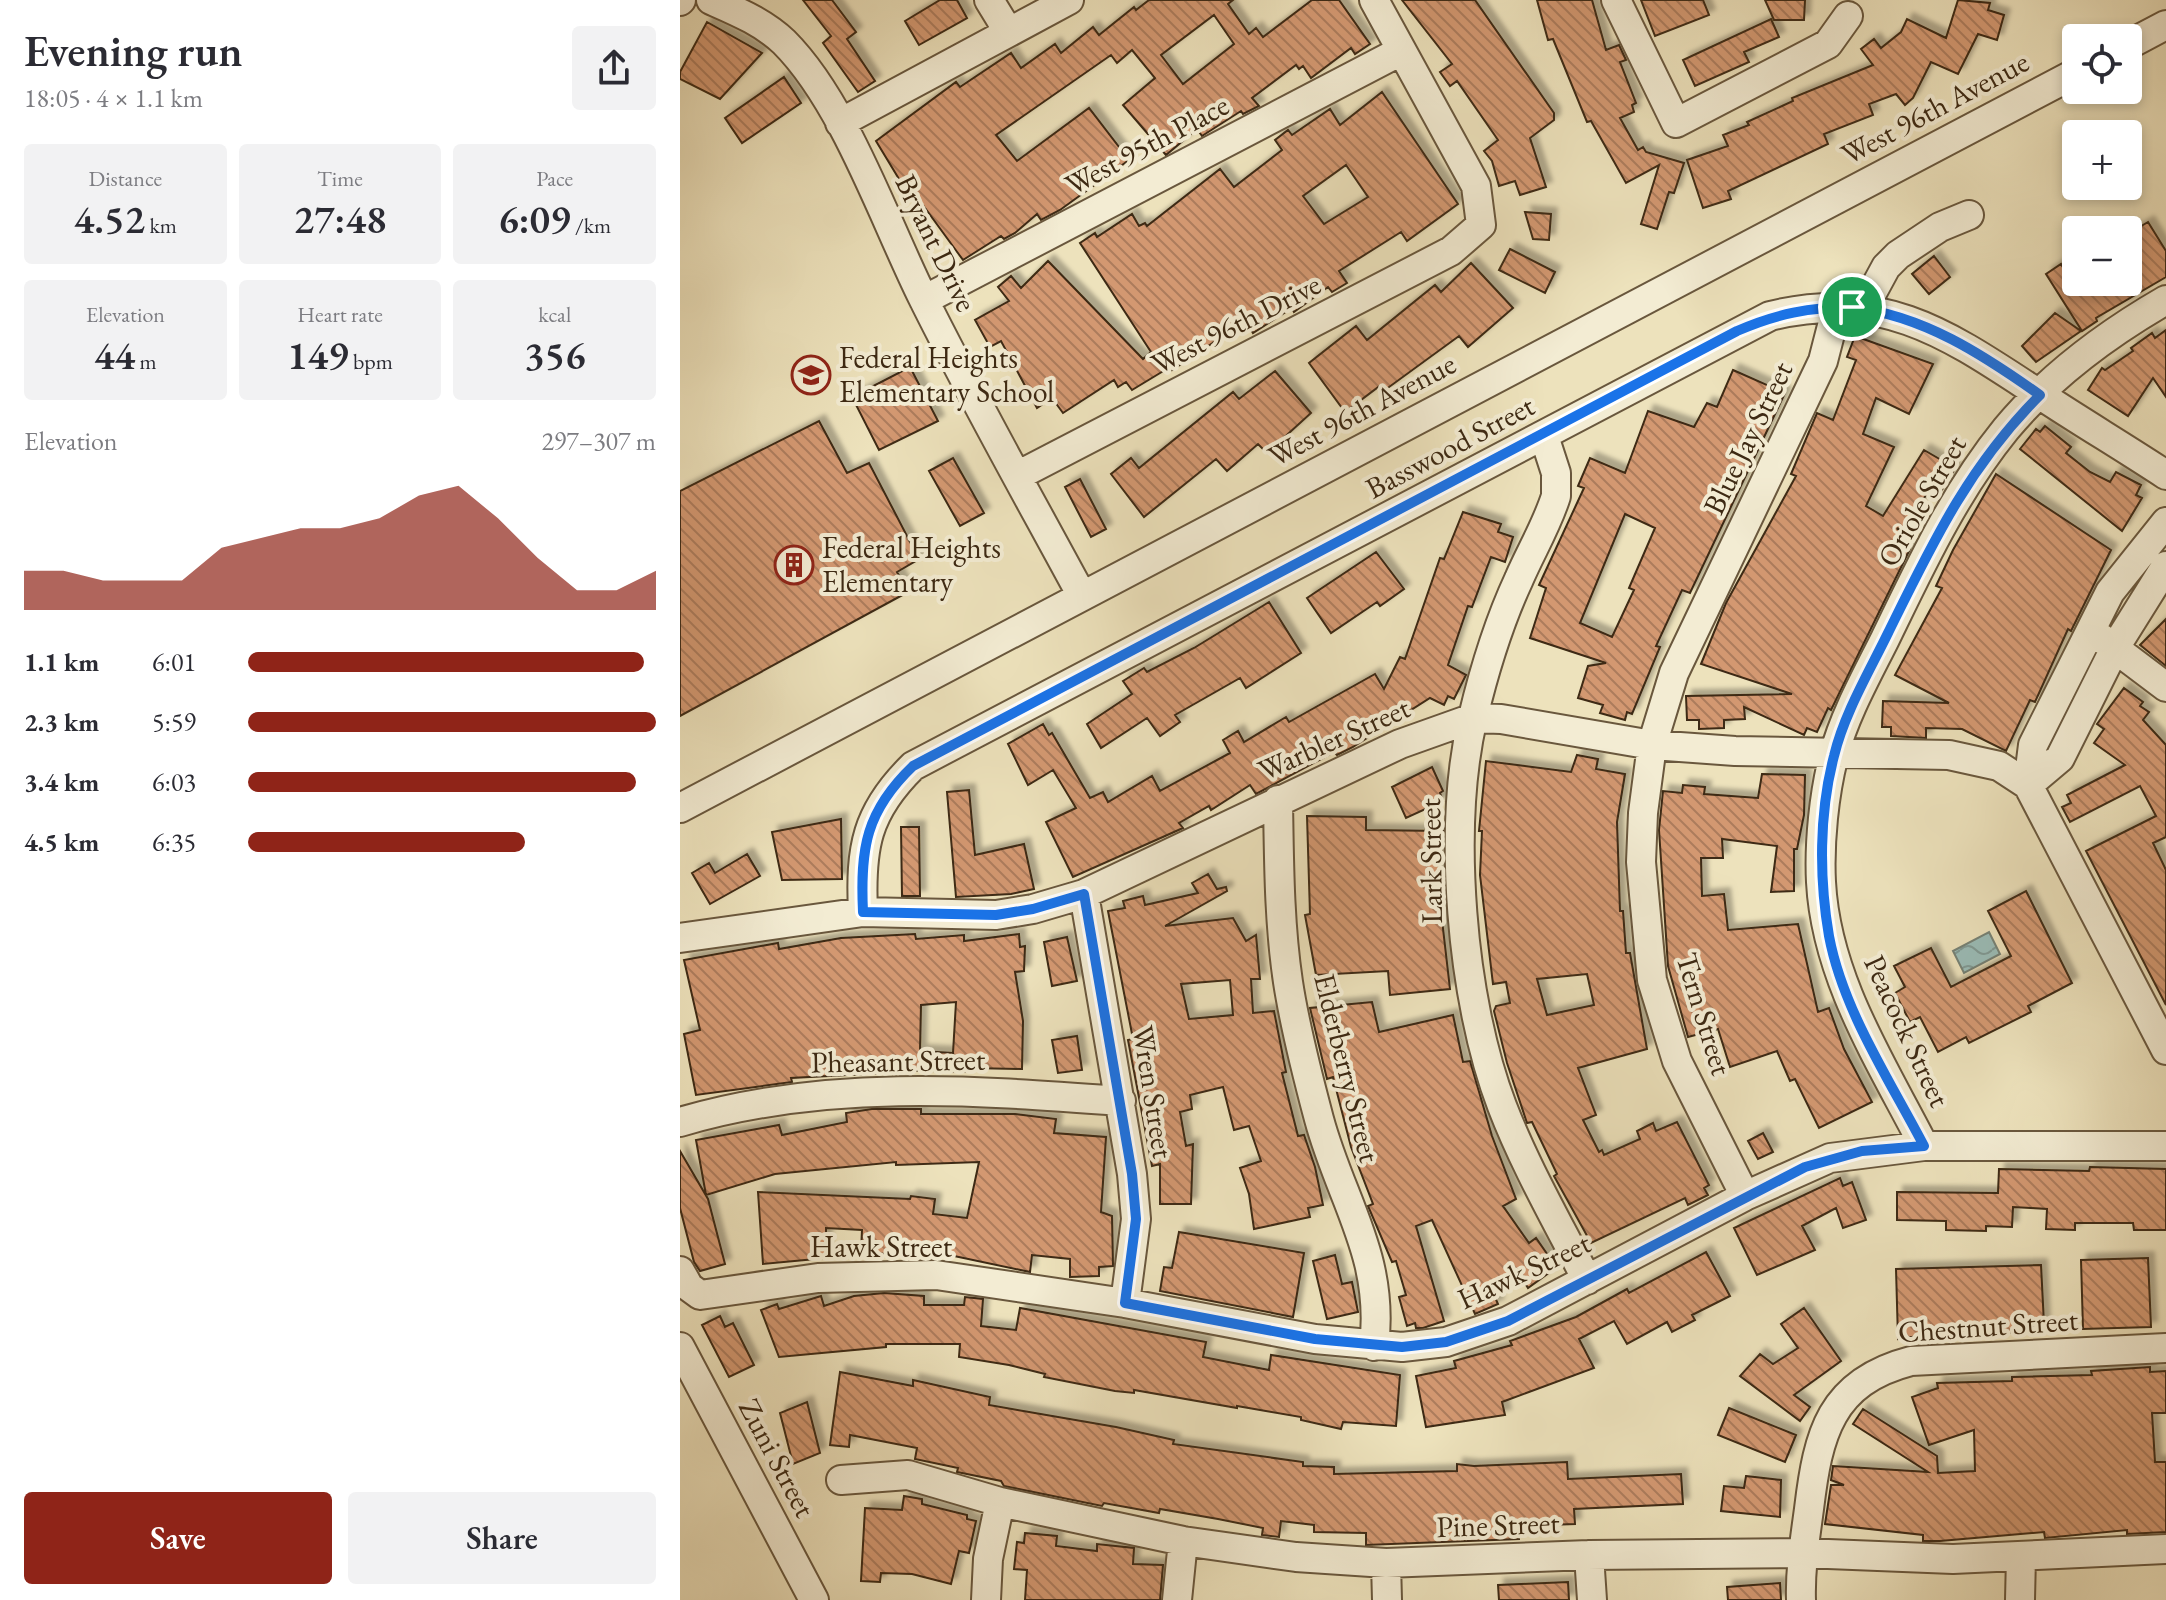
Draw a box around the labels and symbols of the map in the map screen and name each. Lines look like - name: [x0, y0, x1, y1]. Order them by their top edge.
- street label: West 96th Avenue: [1834, 42, 2035, 173]
- street label: West 95th Place: [1058, 85, 1235, 204]
- street label: Bryant Drive: [887, 168, 986, 318]
- street label: West 96th Drive: [1144, 264, 1327, 383]
- pin: [1818, 273, 1886, 341]
- place label: Federal Heights Elementary School: [839, 338, 1054, 411]
- street label: West 96th Avenue: [1261, 344, 1462, 475]
- school or university icon: Federal Heights Elementary School: [790, 354, 832, 396]
- street label: Blue Jay Street: [1694, 354, 1802, 521]
- street label: Basswood Street: [1359, 386, 1541, 507]
- street label: Oriole Street: [1868, 428, 1975, 573]
- place label: Federal Heights Elementary: [822, 528, 1001, 601]
- building icon: Federal Heights Elementary: [773, 544, 815, 586]
- street label: Warbler Street: [1252, 687, 1416, 789]
- street label: Lark Street: [1410, 797, 1451, 924]
- street label: Tern Street: [1667, 948, 1742, 1081]
- street label: Peacock Street: [1855, 949, 1960, 1114]
- street label: Elderberry Street: [1305, 969, 1390, 1167]
- street label: Wren Street: [1124, 1023, 1183, 1162]
- street label: Pheasant Street: [810, 1039, 986, 1082]
- street label: Hawk Street: [1451, 1223, 1597, 1318]
- street label: Hawk Street: [810, 1227, 953, 1266]
- street label: Chestnut Street: [1897, 1300, 2080, 1351]
- street label: Zuni Street: [730, 1392, 825, 1524]
- street label: Pine Street: [1436, 1503, 1561, 1546]

